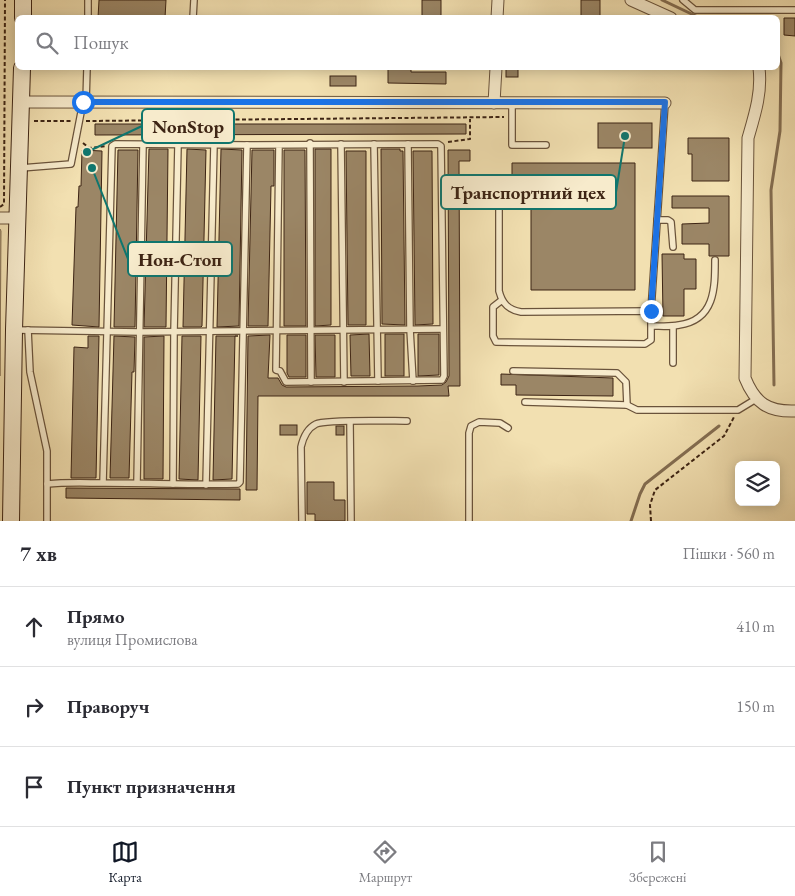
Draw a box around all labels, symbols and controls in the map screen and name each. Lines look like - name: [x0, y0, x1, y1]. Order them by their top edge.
- search box: [15, 15, 780, 70]
- icon: search: [33, 29, 61, 57]
- text: Пошук: [73, 30, 129, 55]
- route start: [72, 91, 95, 114]
- callout: NonStop: [142, 109, 234, 143]
- text: NonStop: [152, 114, 224, 139]
- callout: Транспортний цех: [441, 175, 616, 209]
- text: Транспортний цех: [451, 180, 606, 205]
- callout: Нон-Стоп: [128, 242, 232, 276]
- text: Нон-Стоп: [138, 247, 222, 272]
- route end: [640, 300, 663, 323]
- map controls: [735, 461, 780, 506]
- button: layers: [735, 461, 780, 506]
- text: 7 хв: [20, 540, 57, 567]
- text: Пішки · 560 m: [682, 543, 775, 564]
- text: Прямо: [67, 604, 125, 629]
- icon: ahead: [20, 613, 48, 641]
- text: 410 m: [736, 616, 775, 637]
- text: вулиця Промислова: [67, 629, 198, 650]
- icon: right: [20, 693, 48, 721]
- text: Праворуч: [67, 694, 149, 719]
- text: 150 m: [736, 696, 775, 717]
- icon: arrive: [20, 773, 48, 801]
- text: Пункт призначення: [67, 774, 236, 799]
- tab: Карта: [108, 838, 142, 886]
- tab: Маршрут: [359, 838, 412, 886]
- tab: Збережені: [629, 838, 687, 886]

